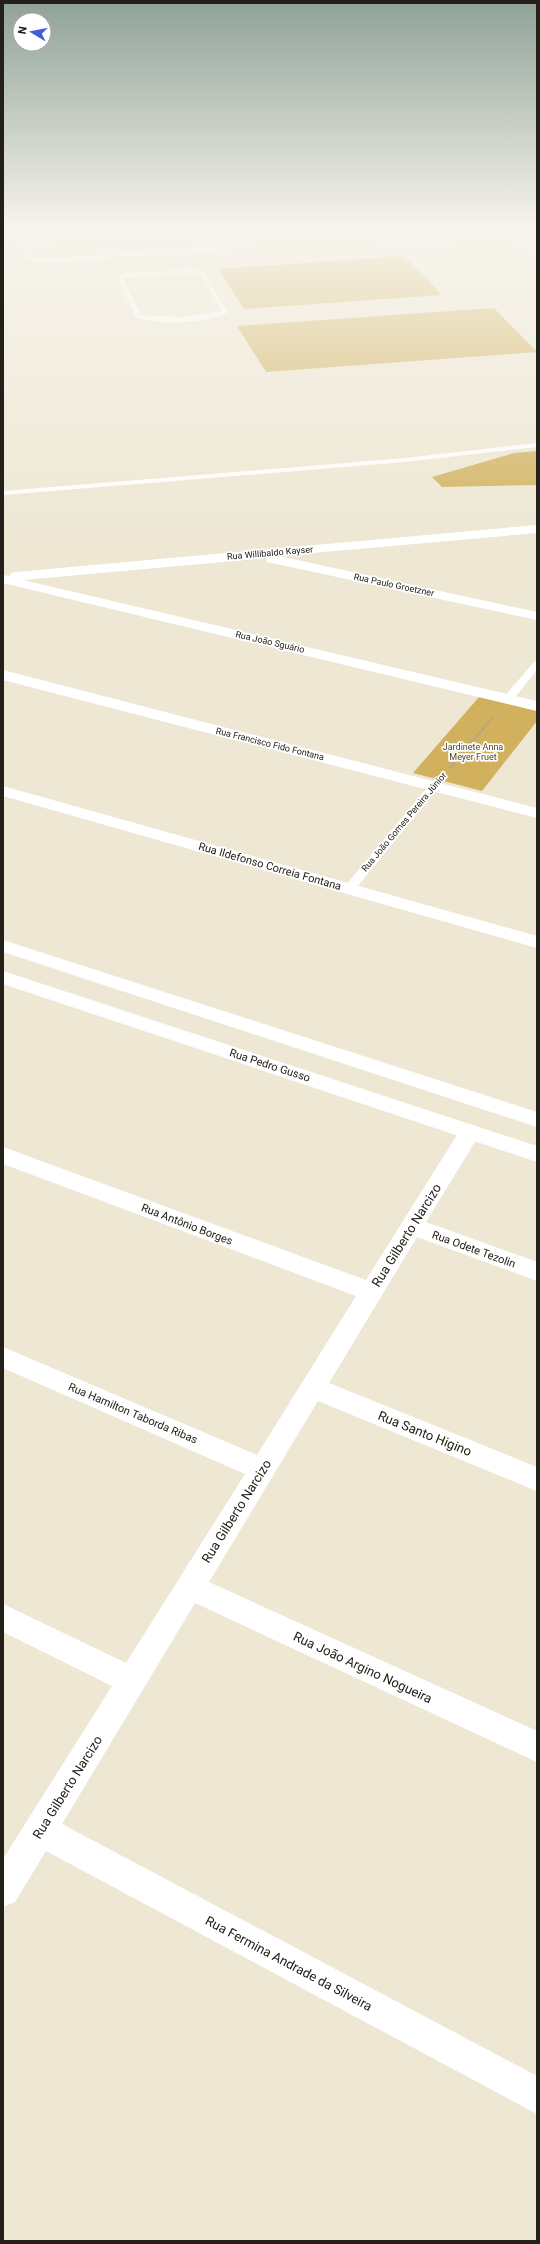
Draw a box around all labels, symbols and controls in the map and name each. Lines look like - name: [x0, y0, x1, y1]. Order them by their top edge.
- north arrow: [12, 12, 52, 52]
- text: N: [16, 25, 30, 35]
- street label: Rua Willibaldo Kayser: [227, 544, 313, 562]
- street label: Rua Paulo Groetzner: [353, 572, 435, 598]
- street label: Rua João Sguário: [234, 629, 306, 655]
- street label: Rua Francisco Fido Fontana: [215, 726, 325, 762]
- park label: Jardinete Anna Meyer Fruet: [443, 742, 503, 762]
- street label: Rua João Gomes Pereira Júnior: [360, 770, 448, 874]
- street label: Rua Ildefonso Correia Fontana: [197, 840, 343, 893]
- street label: Rua Pedro Gusso: [228, 1046, 312, 1085]
- street label: Rua Gilberto Narcizo: [369, 1181, 444, 1290]
- street label: Rua Antônio Borges: [139, 1201, 235, 1248]
- street label: Rua Odete Tezolin: [430, 1228, 517, 1271]
- street label: Rua Hamilton Taborda Ribas: [66, 1380, 200, 1447]
- street label: Rua Santo Higino: [376, 1408, 474, 1459]
- street label: Rua Gilberto Narcizo: [199, 1457, 274, 1566]
- street label: Rua João Argino Nogueira: [291, 1629, 434, 1706]
- street label: Rua Gilberto Narcizo: [30, 1733, 105, 1842]
- street label: Rua Fermina Andrade da Silveira: [203, 1913, 375, 2014]

